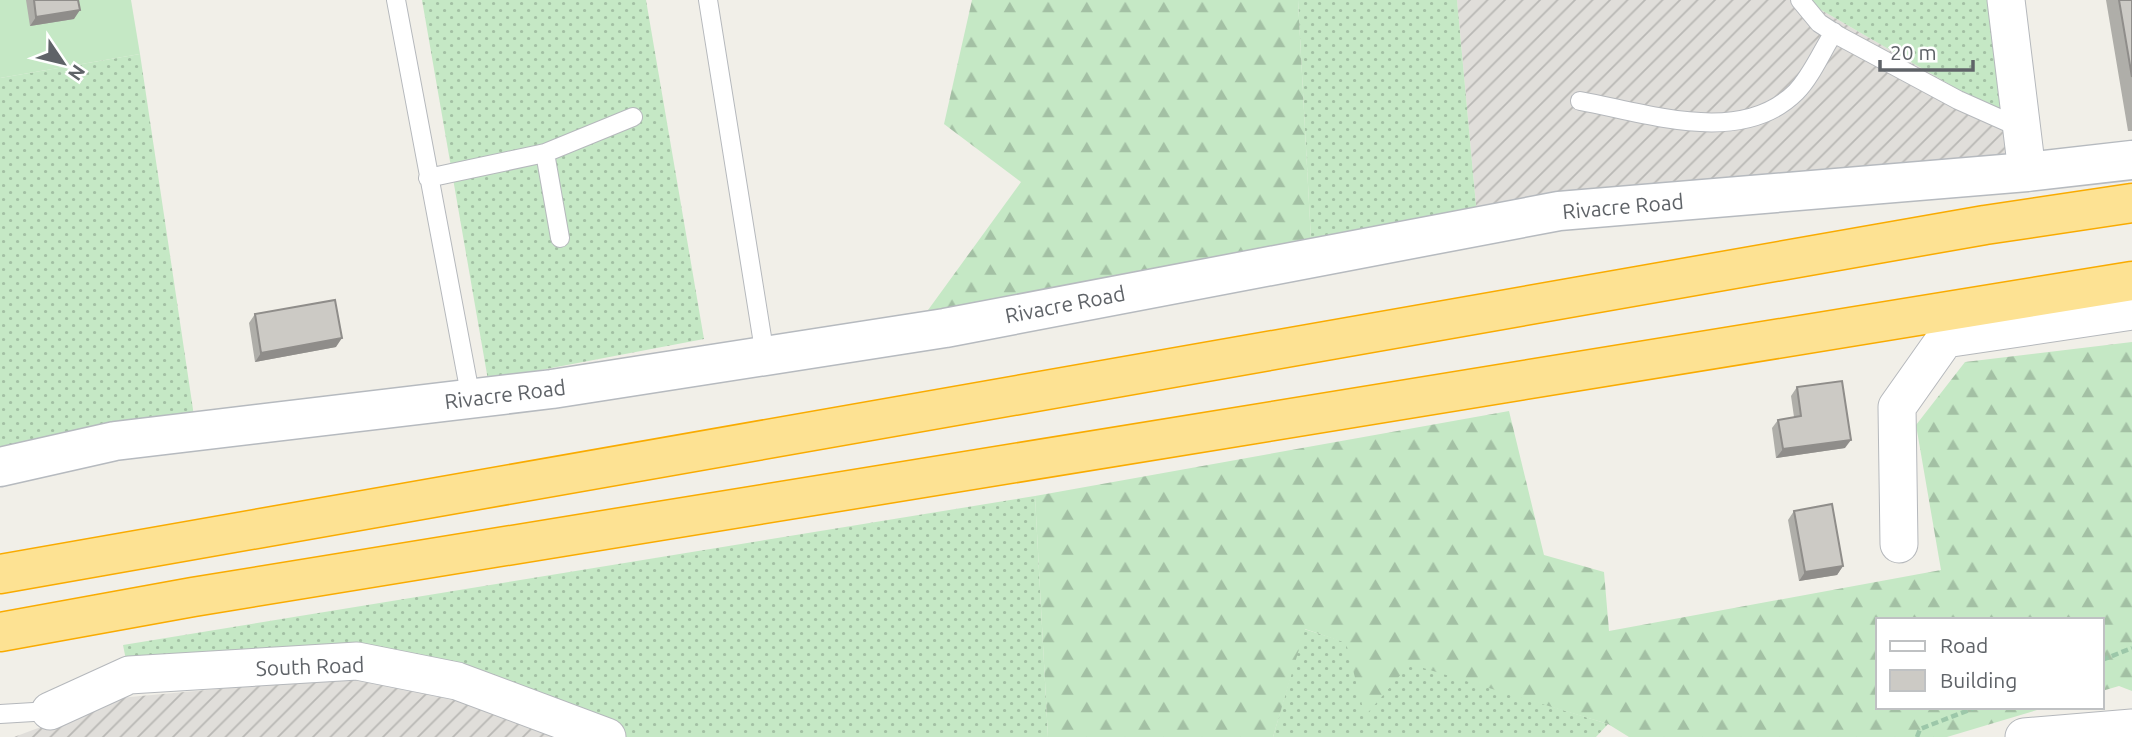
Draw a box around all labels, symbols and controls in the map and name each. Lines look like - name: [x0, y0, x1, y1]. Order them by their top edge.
- north arrow: [28, 28, 98, 98]
- scale bar: [1880, 28, 1973, 72]
- text: 20 m: [1890, 40, 1937, 64]
- text: N: [64, 61, 90, 85]
- street label: Rivacre Road: [1561, 189, 1685, 223]
- street label: Rivacre Road: [1003, 281, 1127, 327]
- street label: Rivacre Road: [443, 375, 567, 413]
- legend: [1876, 618, 2104, 709]
- text: Road: [1940, 633, 1988, 657]
- street label: South Road: [255, 652, 365, 680]
- text: Building: [1940, 668, 2017, 692]

